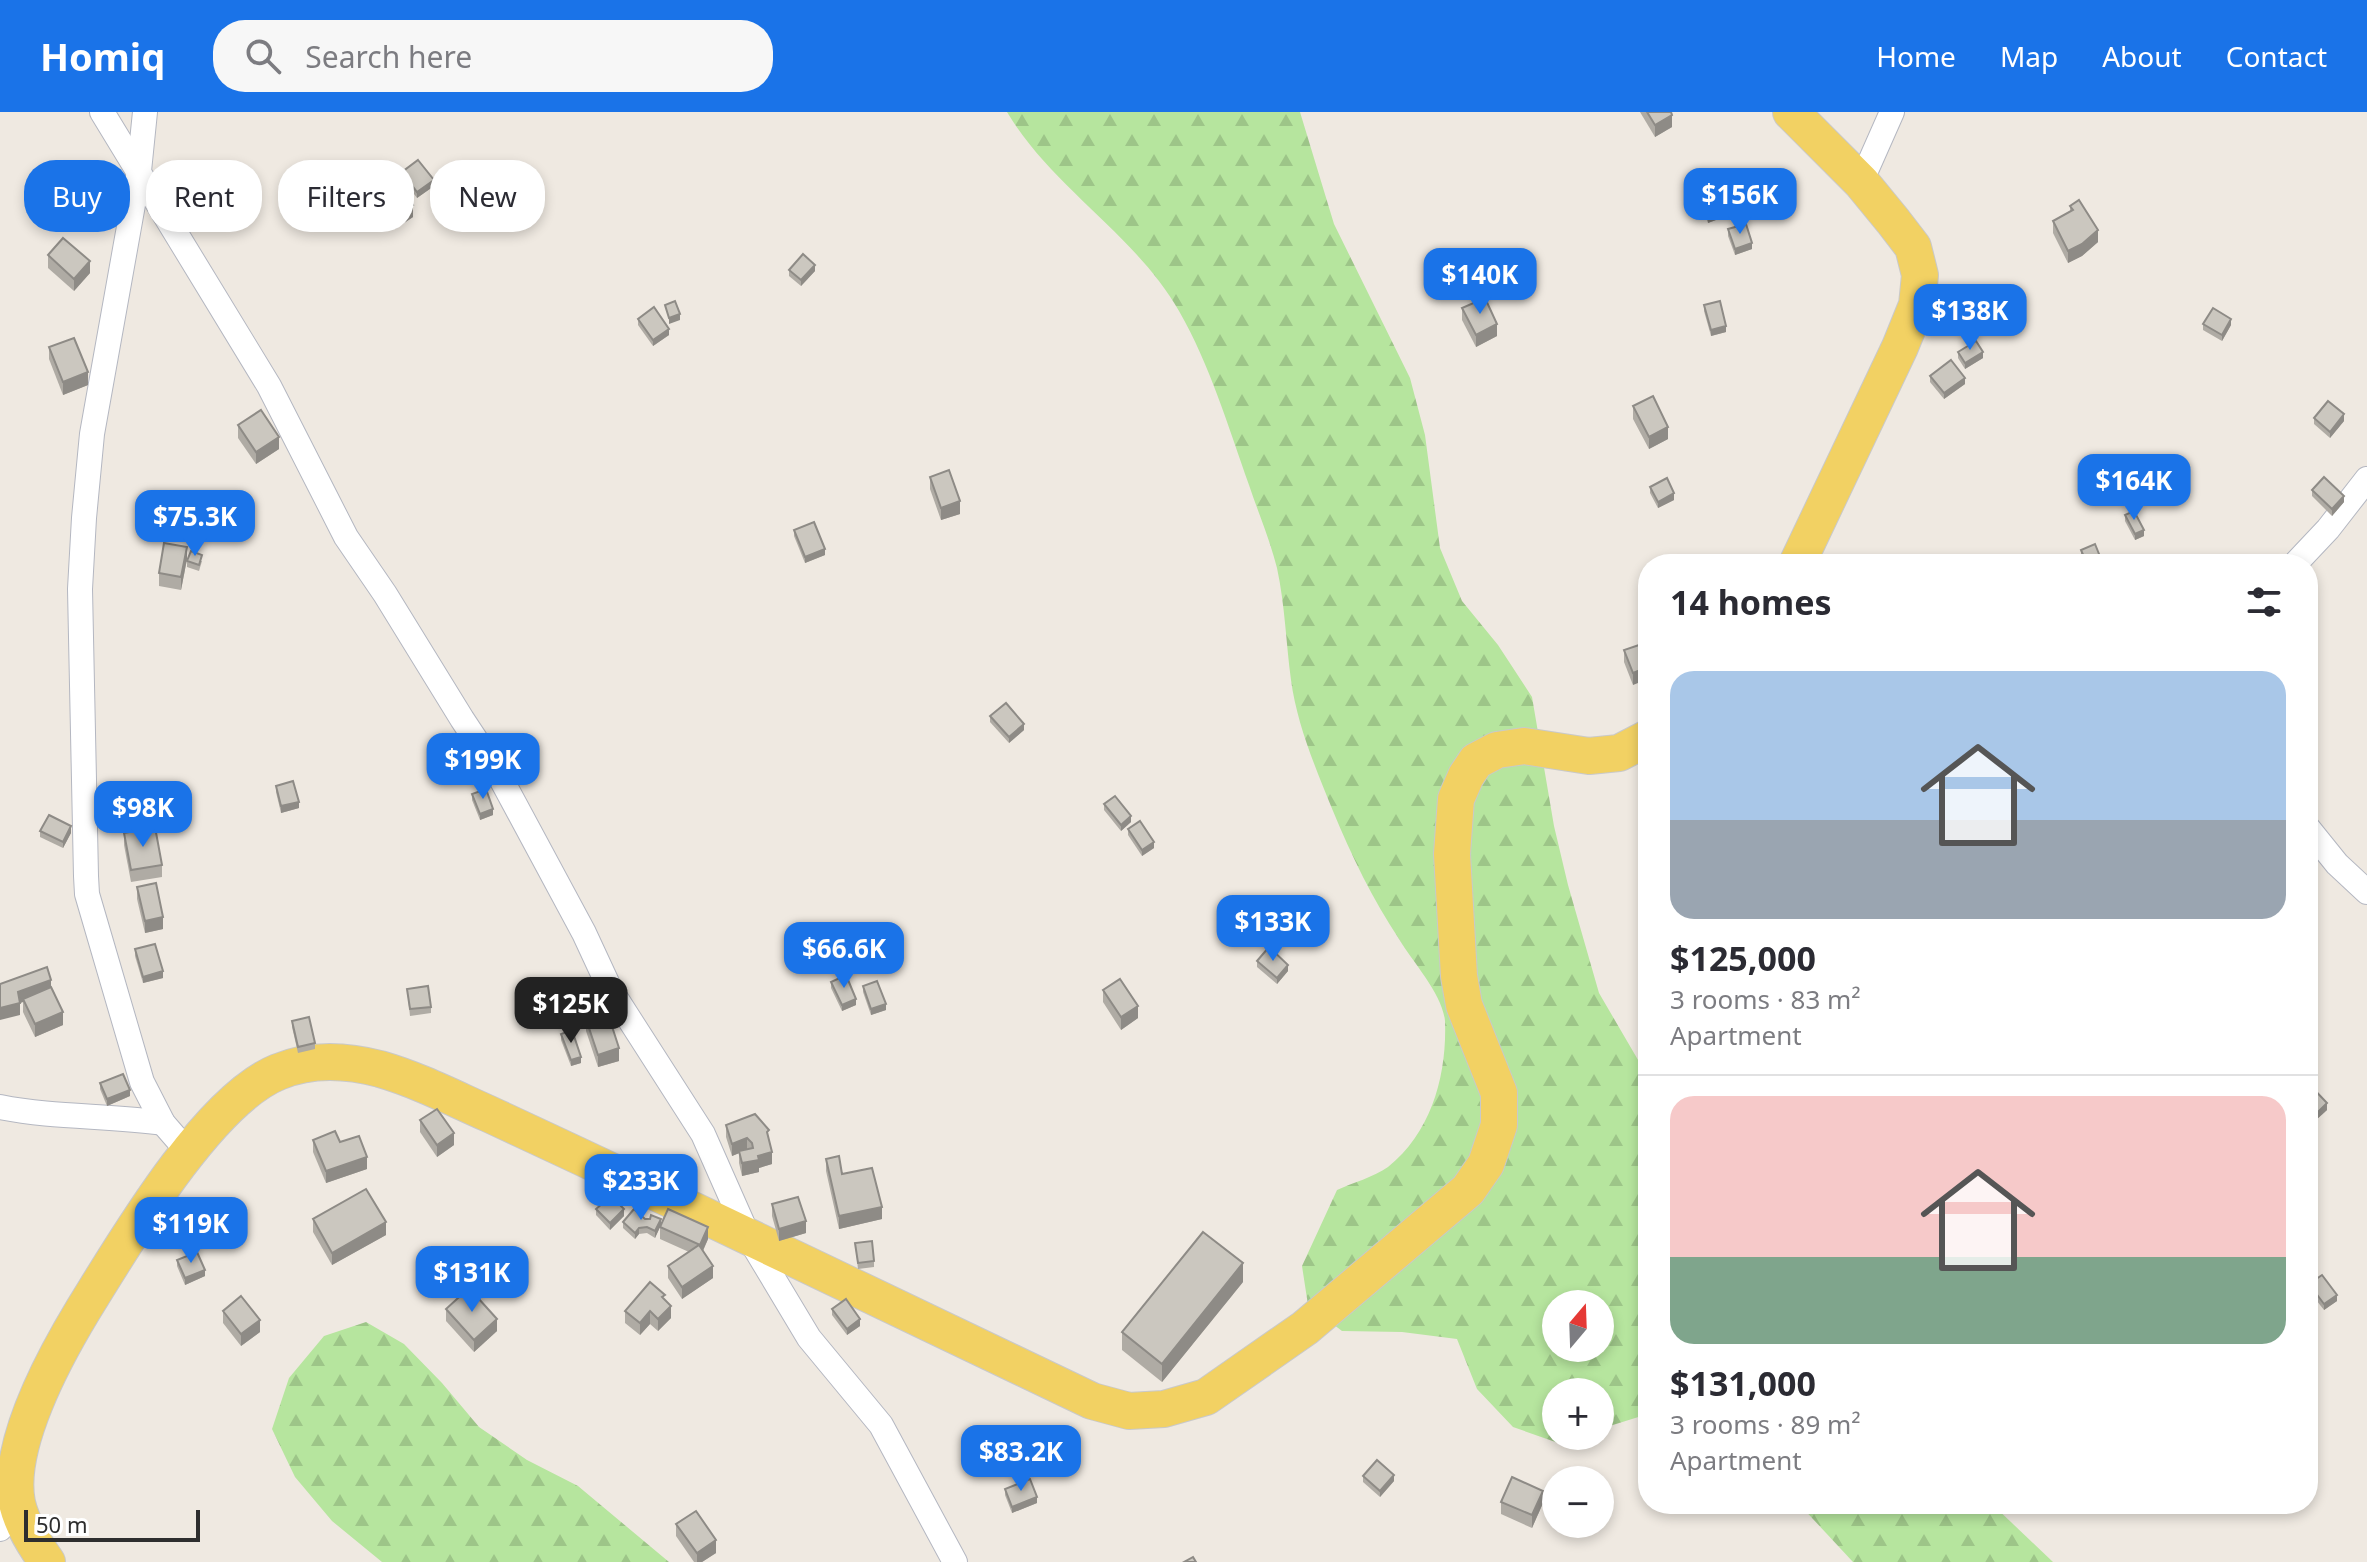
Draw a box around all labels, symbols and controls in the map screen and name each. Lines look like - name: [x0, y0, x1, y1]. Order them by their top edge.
- search box: [213, 20, 773, 92]
- text: Homiq: [40, 30, 165, 82]
- icon: search: [241, 34, 285, 78]
- text: Search here: [305, 36, 472, 77]
- text: Home: [1876, 37, 1956, 75]
- text: Map: [2000, 37, 2058, 75]
- text: About: [2102, 37, 2182, 75]
- text: Contact: [2226, 37, 2327, 75]
- chip: Buy: [24, 160, 130, 232]
- chip: Rent: [146, 160, 262, 232]
- chip: Filters: [278, 160, 414, 232]
- chip: New: [430, 160, 545, 232]
- pin: $156K: [1684, 168, 1796, 236]
- text: $156K: [1702, 176, 1778, 212]
- pin: $140K: [1424, 248, 1536, 316]
- text: $140K: [1442, 256, 1518, 292]
- pin: $138K: [1914, 284, 2026, 352]
- text: $138K: [1932, 292, 2008, 328]
- pin: $164K: [2078, 454, 2190, 522]
- text: $164K: [2096, 462, 2172, 498]
- pin: $75.3K: [130, 490, 260, 558]
- text: $75.3K: [153, 498, 237, 534]
- text: 14 homes: [1670, 579, 1832, 625]
- icon: filters: [2242, 580, 2286, 624]
- icon: home: [1906, 723, 2050, 867]
- pin: $199K: [427, 733, 539, 801]
- text: $199K: [445, 741, 521, 777]
- pin: $98K: [96, 781, 190, 849]
- text: $98K: [112, 789, 174, 825]
- pin: $133K: [1217, 895, 1329, 963]
- text: $133K: [1235, 903, 1311, 939]
- pin: $66.6K: [779, 922, 909, 990]
- text: $66.6K: [802, 930, 886, 966]
- text: $125,000: [1670, 935, 1816, 981]
- pin: $125K: [515, 977, 627, 1045]
- text: 3 rooms · 83 m²: [1670, 981, 1860, 1017]
- text: $125K: [533, 985, 609, 1021]
- text: Apartment: [1670, 1017, 1802, 1053]
- icon: home: [1906, 1148, 2050, 1292]
- pin: $233K: [585, 1154, 697, 1222]
- text: $233K: [603, 1162, 679, 1198]
- pin: $119K: [135, 1197, 247, 1265]
- text: $119K: [153, 1205, 229, 1241]
- pin: $131K: [416, 1246, 528, 1314]
- text: $131K: [434, 1254, 510, 1290]
- north arrow: [1542, 1290, 1614, 1362]
- map controls: [1542, 1290, 1614, 1538]
- text: $131,000: [1670, 1360, 1816, 1406]
- button: +: [1542, 1378, 1614, 1450]
- text: 3 rooms · 89 m²: [1670, 1406, 1860, 1442]
- pin: $83.2K: [956, 1425, 1086, 1493]
- text: $83.2K: [979, 1433, 1063, 1469]
- text: Apartment: [1670, 1442, 1802, 1478]
- button: −: [1542, 1466, 1614, 1538]
- scale bar: [24, 1506, 200, 1542]
- text: 50 m: [36, 1509, 87, 1539]

